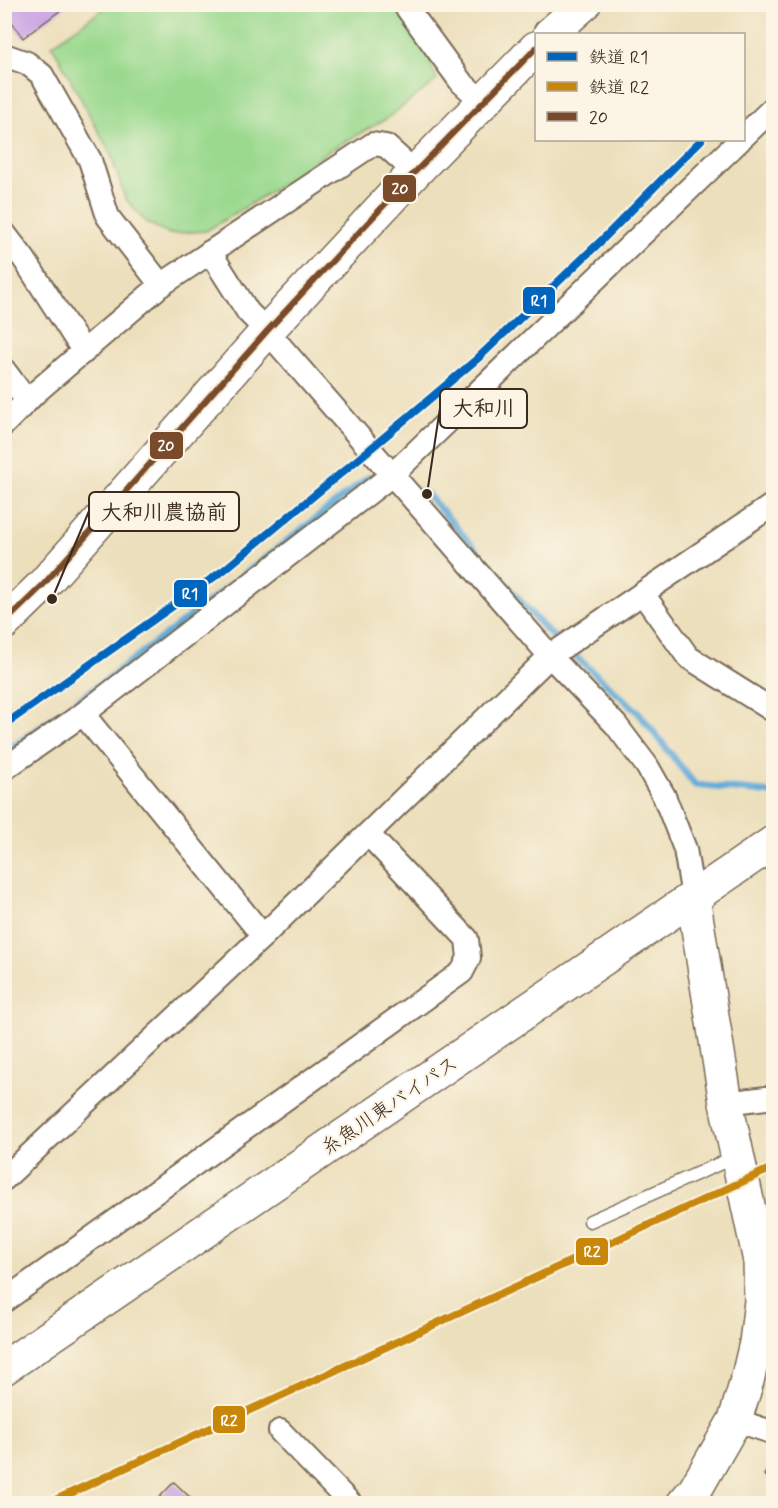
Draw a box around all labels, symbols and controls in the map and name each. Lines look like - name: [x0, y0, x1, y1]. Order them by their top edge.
- legend: [535, 33, 745, 141]
- text: 鉄道 R1: [589, 46, 648, 70]
- text: 鉄道 R2: [589, 76, 649, 100]
- text: 20: [589, 106, 608, 130]
- line badge: 20: [382, 174, 417, 203]
- text: 20: [392, 179, 409, 200]
- line badge: R1: [522, 286, 556, 315]
- text: R1: [531, 291, 547, 312]
- callout: 大和川: [440, 389, 527, 428]
- text: 大和川: [453, 395, 516, 423]
- line badge: 20: [149, 431, 184, 460]
- text: 20: [158, 436, 175, 457]
- callout: 大和川農協前: [89, 492, 239, 531]
- text: 大和川農協前: [101, 499, 227, 527]
- line badge: R1: [173, 579, 208, 608]
- text: R1: [182, 584, 198, 605]
- street label: 糸魚川東バイパス: [316, 1050, 464, 1162]
- line badge: R2: [575, 1237, 609, 1266]
- text: R2: [583, 1242, 601, 1263]
- line badge: R2: [212, 1405, 246, 1434]
- text: R2: [220, 1411, 238, 1432]

